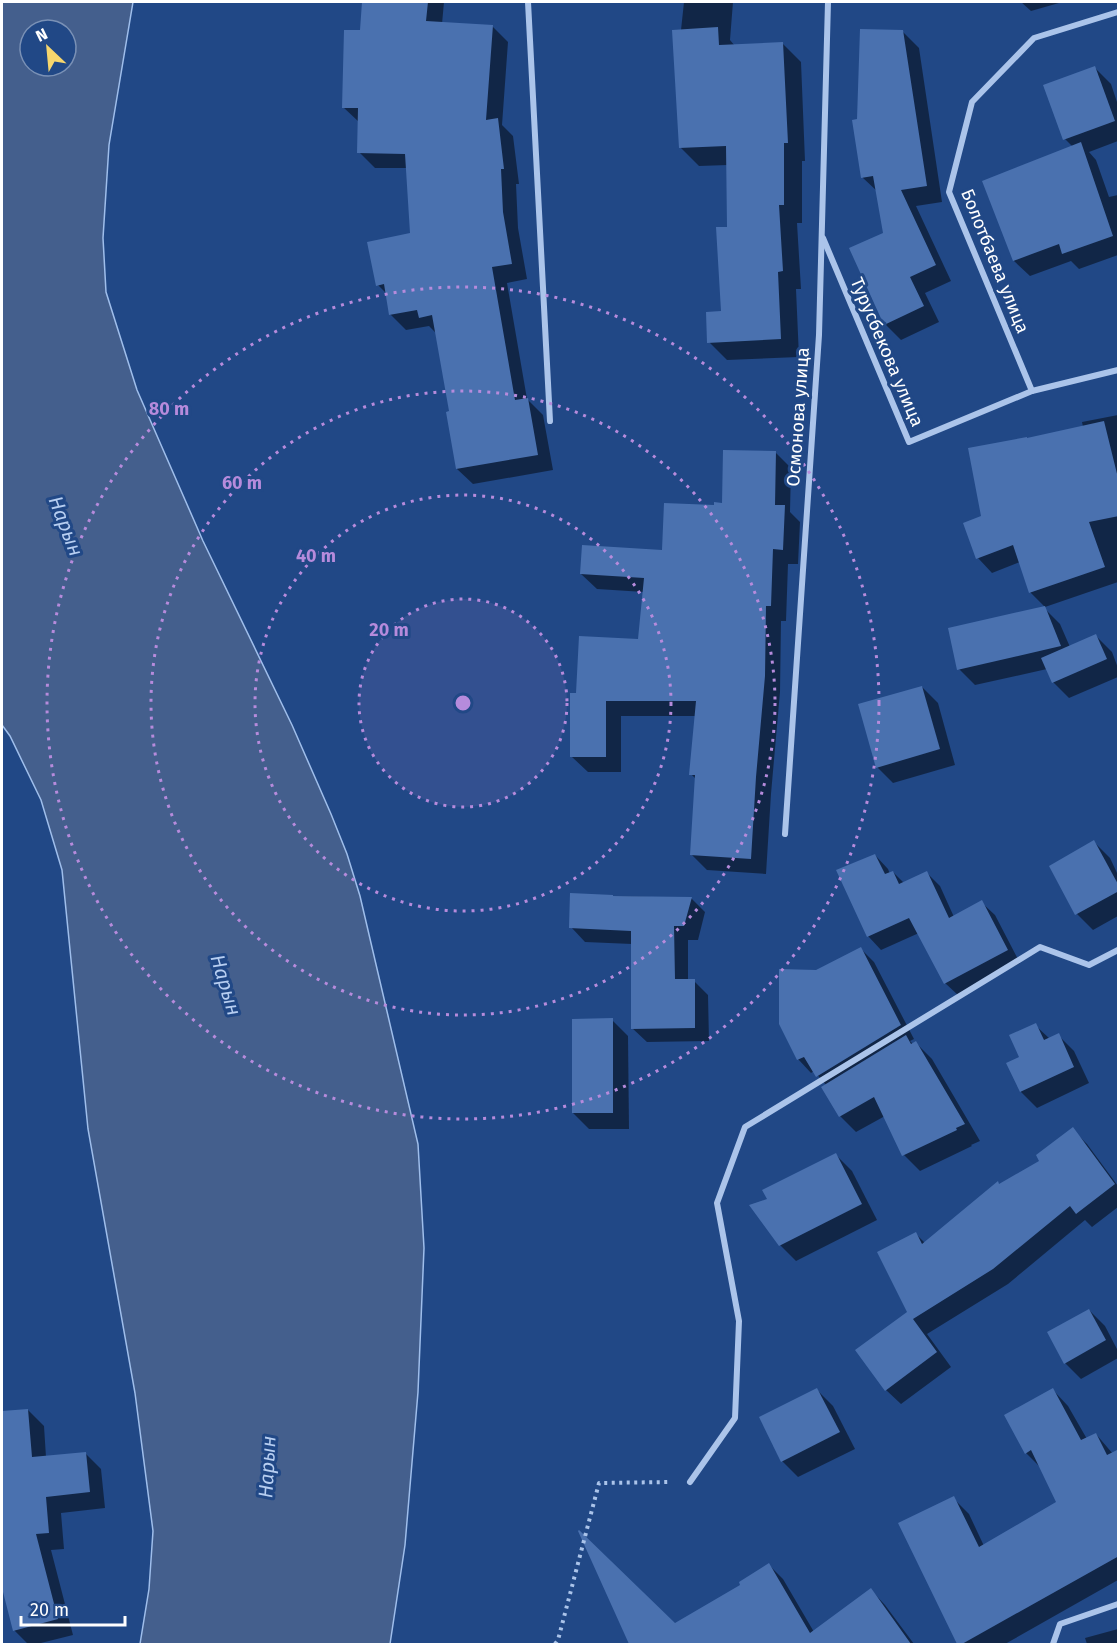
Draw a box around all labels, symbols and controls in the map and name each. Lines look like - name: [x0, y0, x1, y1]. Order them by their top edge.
- north arrow: [18, 18, 78, 78]
- text: N: [33, 24, 51, 46]
- street label: Болотбаева улица: [956, 186, 1034, 336]
- street label: Турусбекова улица: [846, 274, 928, 430]
- street label: Осмонова улица: [782, 347, 814, 487]
- text: 80 m: [149, 398, 189, 420]
- text: 60 m: [222, 472, 262, 494]
- water label: Нарын: [44, 492, 88, 560]
- text: 40 m: [296, 545, 336, 567]
- text: 20 m: [369, 619, 409, 641]
- centre of rings: [453, 693, 473, 713]
- water label: Нарын: [205, 952, 247, 1018]
- water label: Нарын: [253, 1435, 281, 1499]
- scale bar: [21, 1589, 124, 1627]
- text: 20 m: [30, 1599, 69, 1621]

